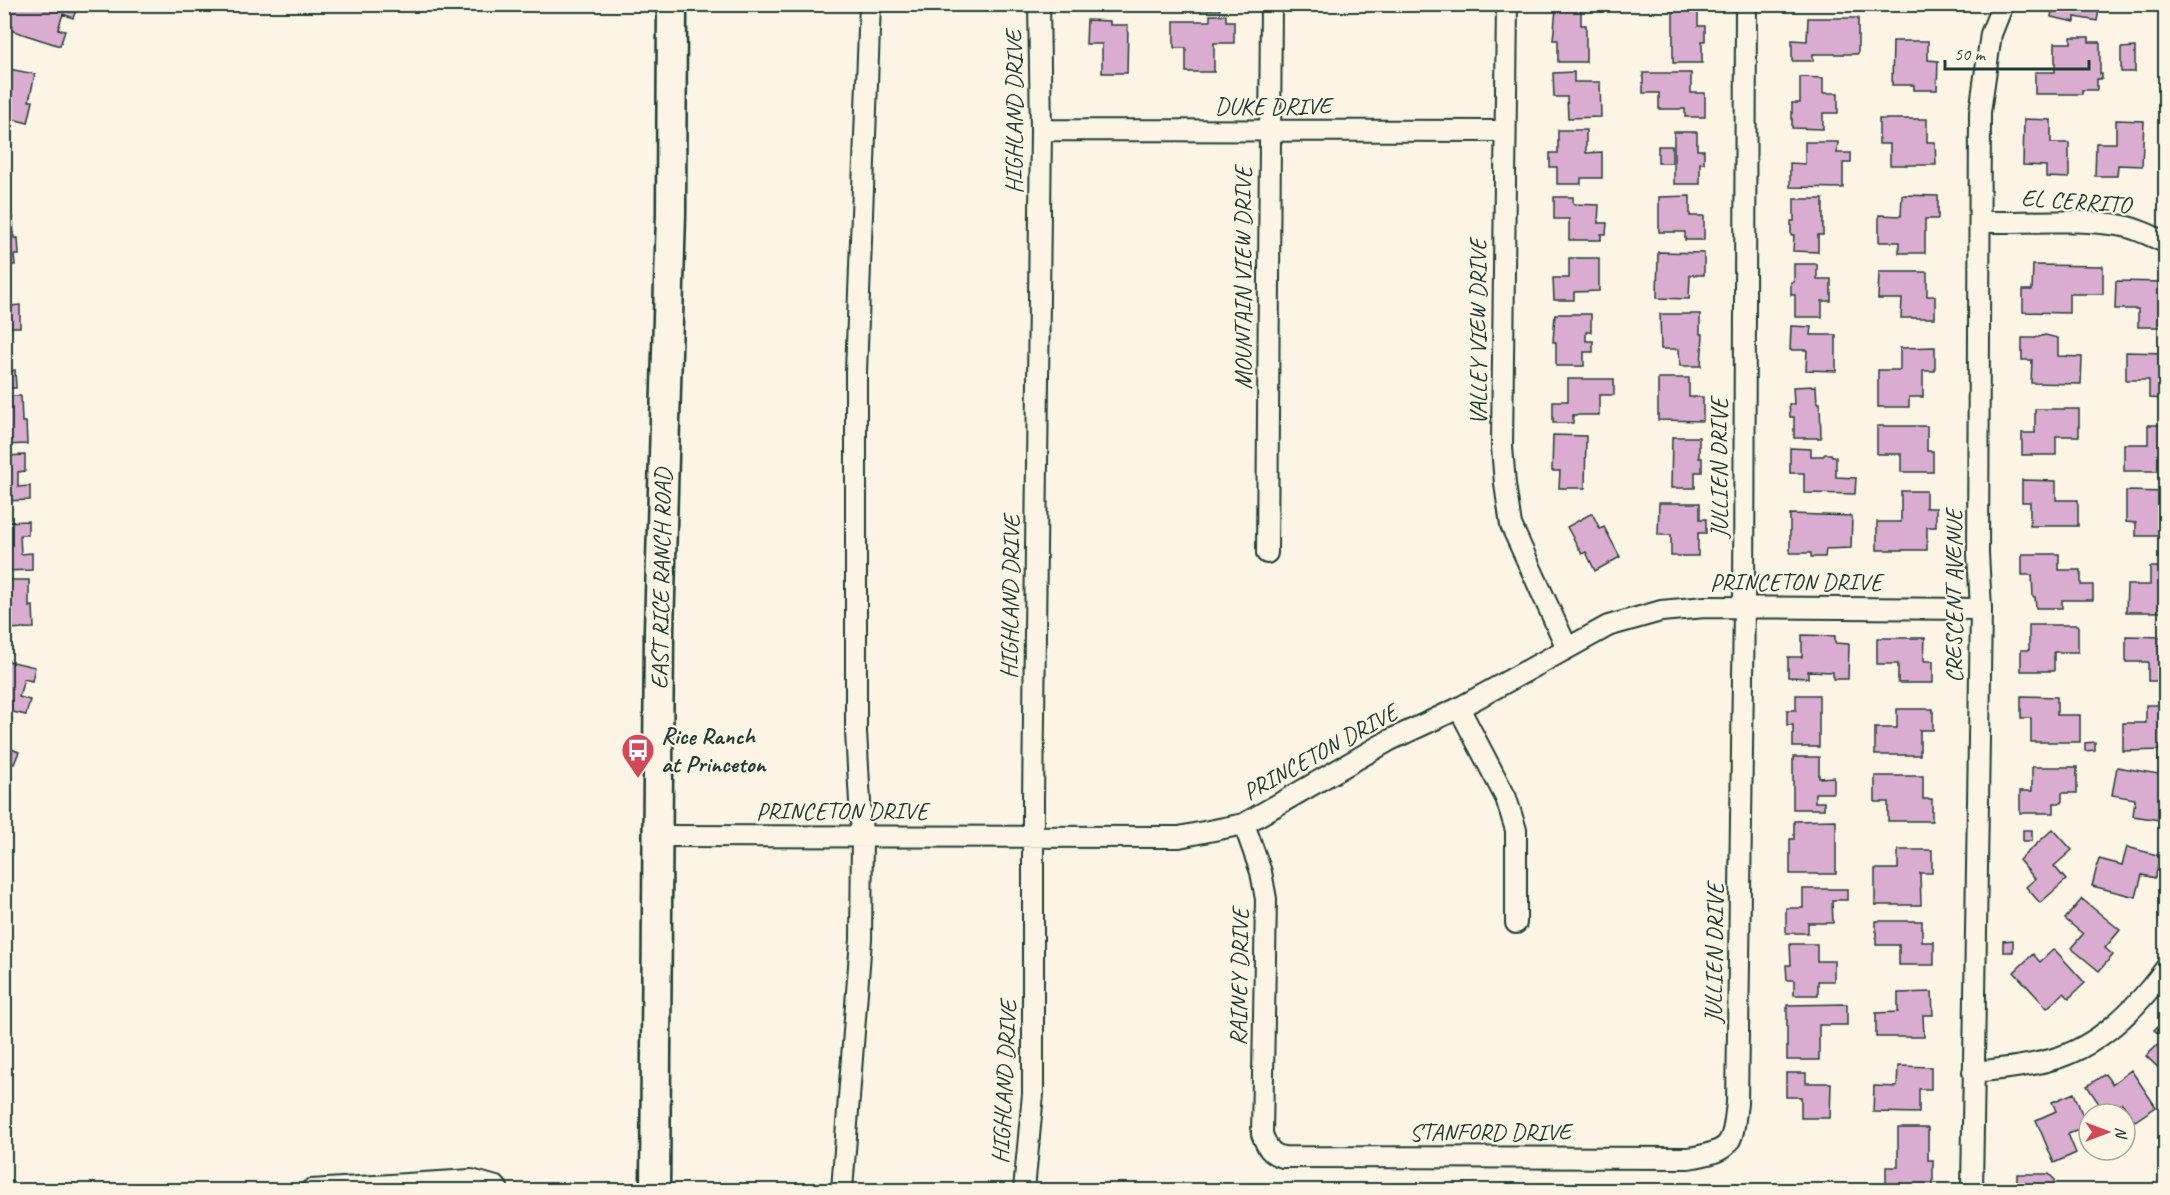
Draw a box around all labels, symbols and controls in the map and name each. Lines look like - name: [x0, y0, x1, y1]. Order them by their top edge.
- street label: HIGHLAND DRIVE: [999, 27, 1029, 194]
- scale bar: [1945, 33, 2089, 71]
- text: 50 m: [1954, 43, 1987, 65]
- street label: DUKE DRIVE: [1215, 91, 1334, 121]
- street label: MOUNTAIN VIEW DRIVE: [1228, 164, 1258, 389]
- street label: EL CERRITO: [2020, 182, 2135, 220]
- street label: VALLEY VIEW DRIVE: [1463, 236, 1493, 425]
- street label: JULLIEN DRIVE: [1704, 395, 1734, 539]
- street label: EAST RICE RANCH ROAD: [644, 466, 678, 690]
- street label: CRESCENT AVENUE: [1939, 506, 1969, 683]
- street label: HIGHLAND DRIVE: [994, 512, 1026, 679]
- street label: PRINCETON DRIVE: [1710, 567, 1885, 597]
- street label: PRINCETON DRIVE: [1238, 696, 1405, 807]
- place label: Rice Ranch at Princeton: [661, 721, 767, 779]
- bus stop icon: Rice Ranch at Princeton: [620, 732, 656, 779]
- street label: PRINCETON DRIVE: [756, 796, 931, 826]
- street label: JULLIEN DRIVE: [1698, 880, 1730, 1024]
- street label: RAINEY DRIVE: [1223, 905, 1255, 1046]
- street label: HIGHLAND DRIVE: [985, 996, 1023, 1164]
- north arrow: [2077, 1102, 2137, 1162]
- street label: STANFORD DRIVE: [1409, 1117, 1574, 1147]
- text: N: [2111, 1127, 2131, 1140]

